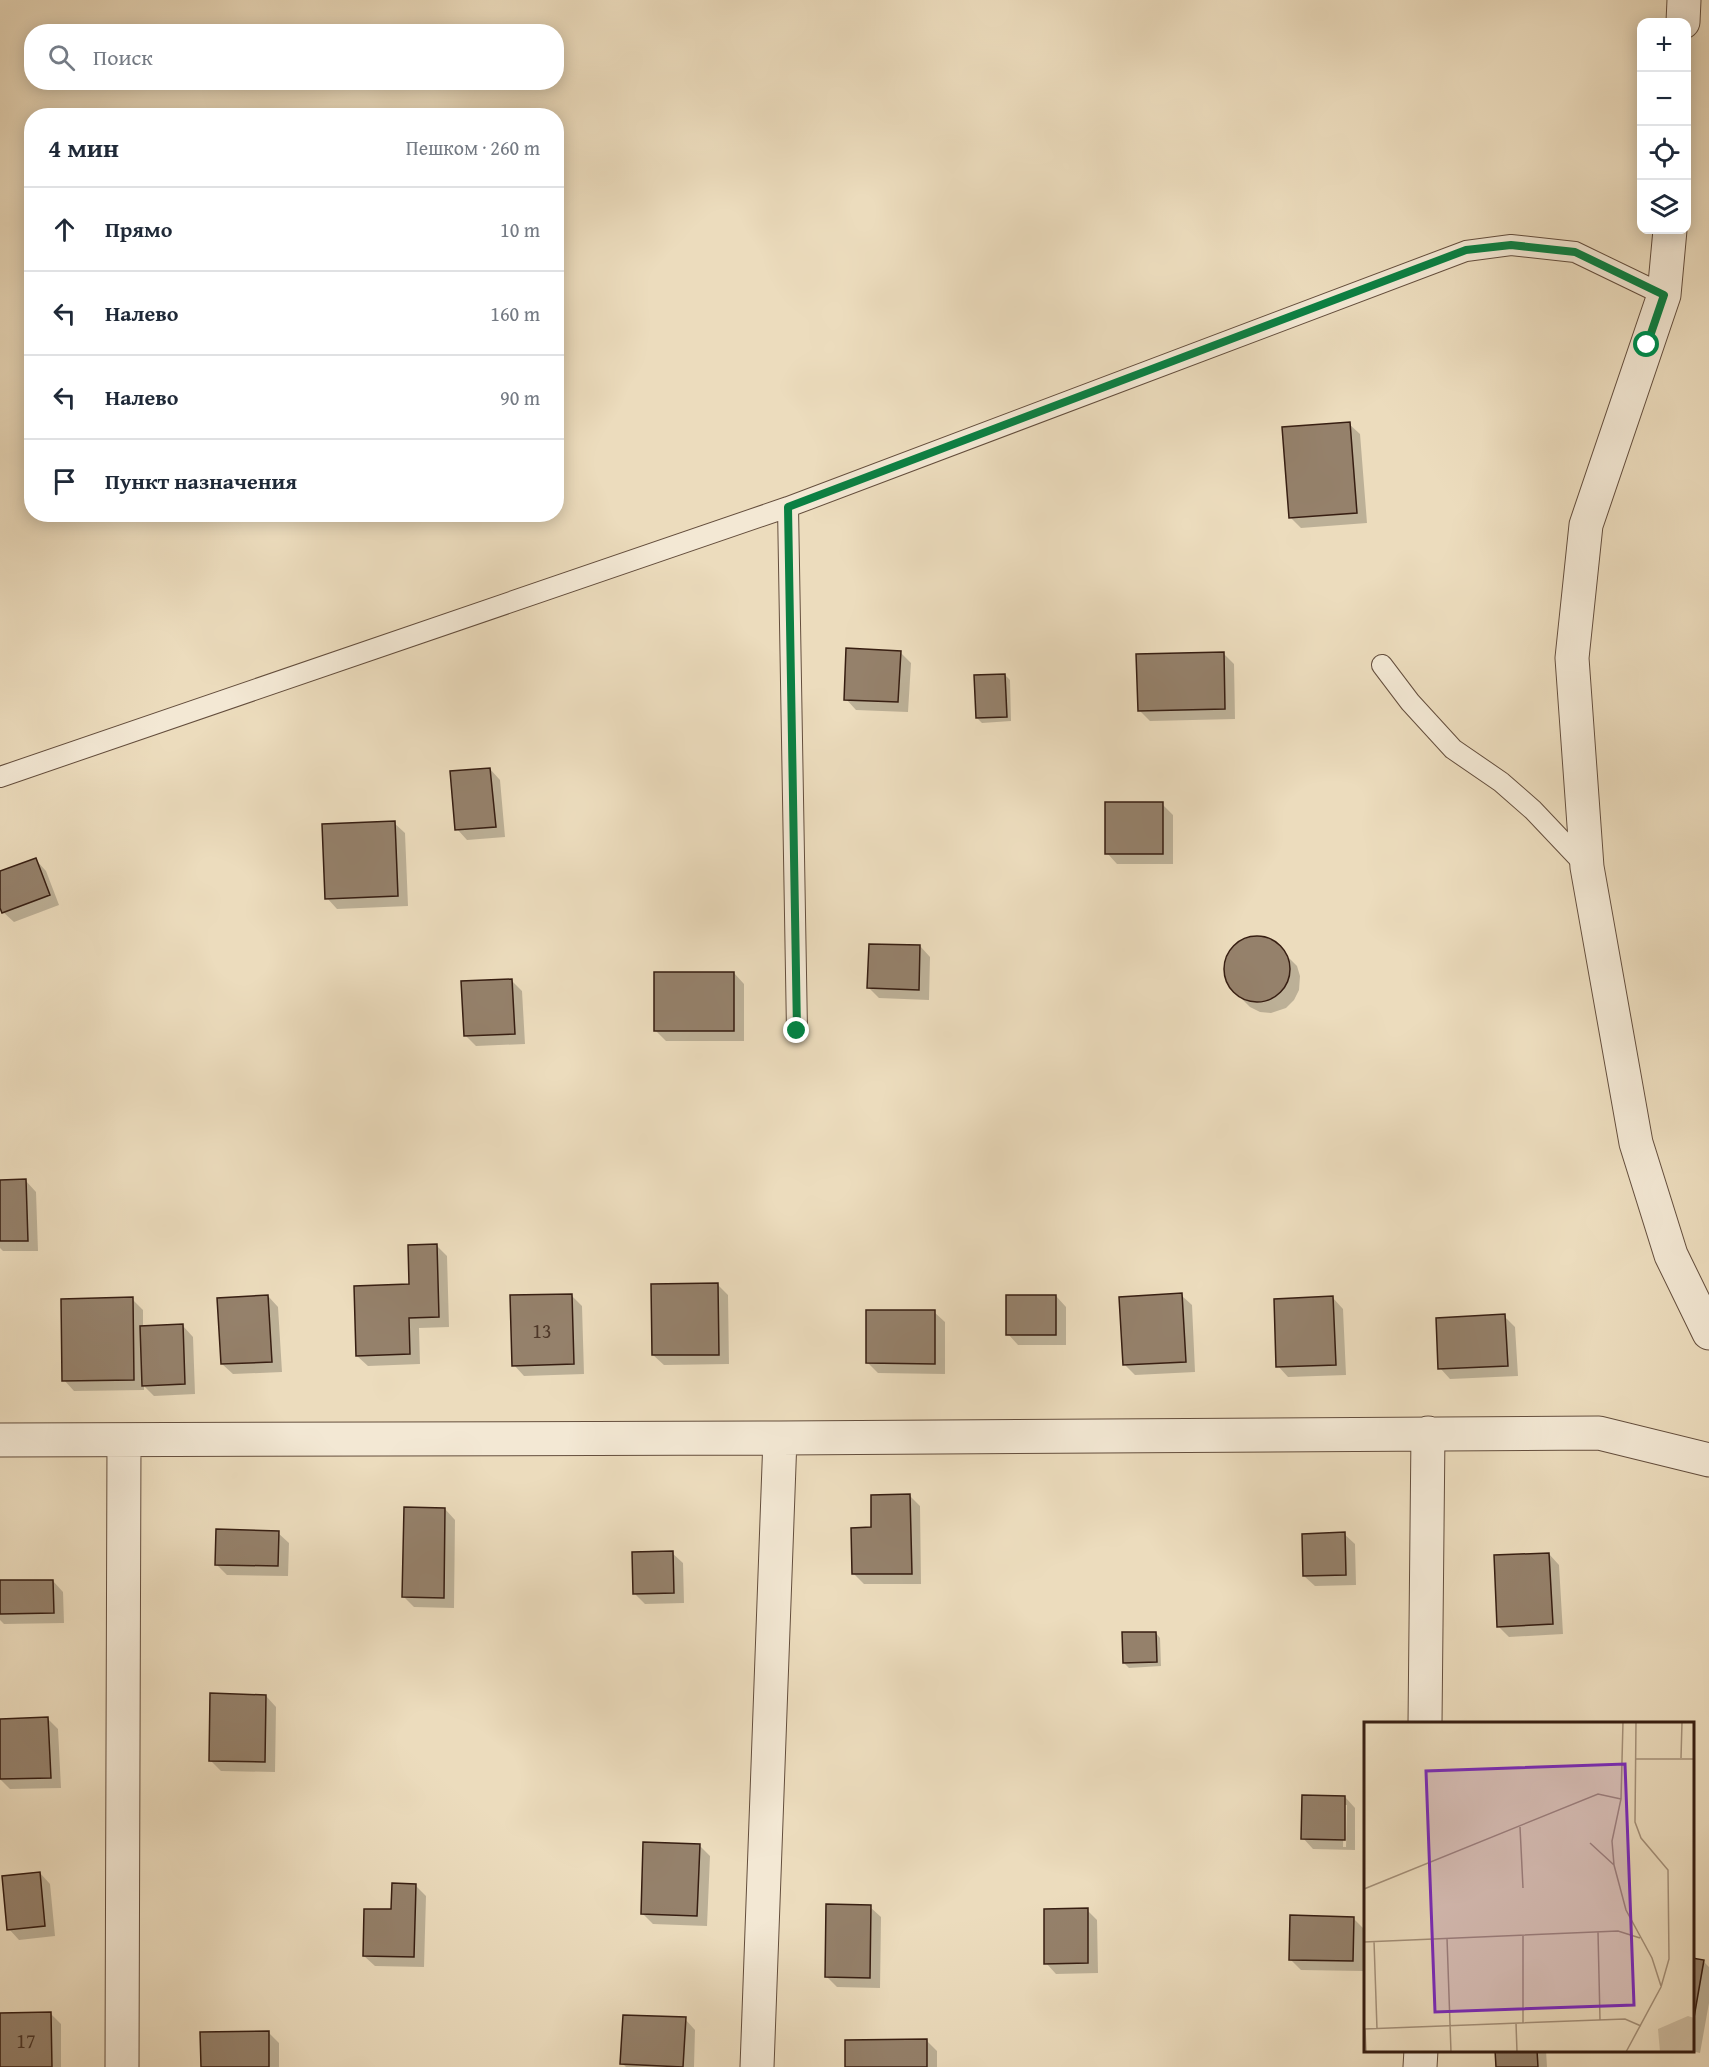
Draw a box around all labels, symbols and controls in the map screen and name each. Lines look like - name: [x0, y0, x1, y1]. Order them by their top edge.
- map controls: [1637, 18, 1691, 234]
- button: +: [1637, 18, 1691, 72]
- search box: [24, 24, 564, 90]
- icon: search: [45, 41, 78, 74]
- text: Поиск: [93, 41, 153, 73]
- button: −: [1637, 72, 1691, 126]
- button: locate: [1637, 126, 1691, 180]
- text: 4 мин: [48, 128, 119, 167]
- text: Пешком · 260 m: [406, 133, 540, 162]
- button: layers: [1637, 180, 1691, 234]
- icon: ahead: [48, 213, 81, 246]
- text: Прямо: [105, 213, 172, 245]
- text: 10 m: [500, 215, 540, 244]
- icon: left: [48, 297, 81, 330]
- text: Налево: [105, 297, 178, 329]
- text: 160 m: [490, 299, 540, 328]
- route start: [1633, 331, 1659, 357]
- icon: left: [48, 381, 81, 414]
- text: Налево: [105, 381, 178, 413]
- text: 90 m: [500, 383, 540, 412]
- icon: arrive: [48, 465, 81, 498]
- text: Пункт назначения: [105, 465, 297, 497]
- route end: [783, 1017, 809, 1043]
- house number: 13: [532, 1316, 552, 1345]
- inset map: [1364, 1722, 1694, 2052]
- house number: 17: [16, 2026, 36, 2055]

